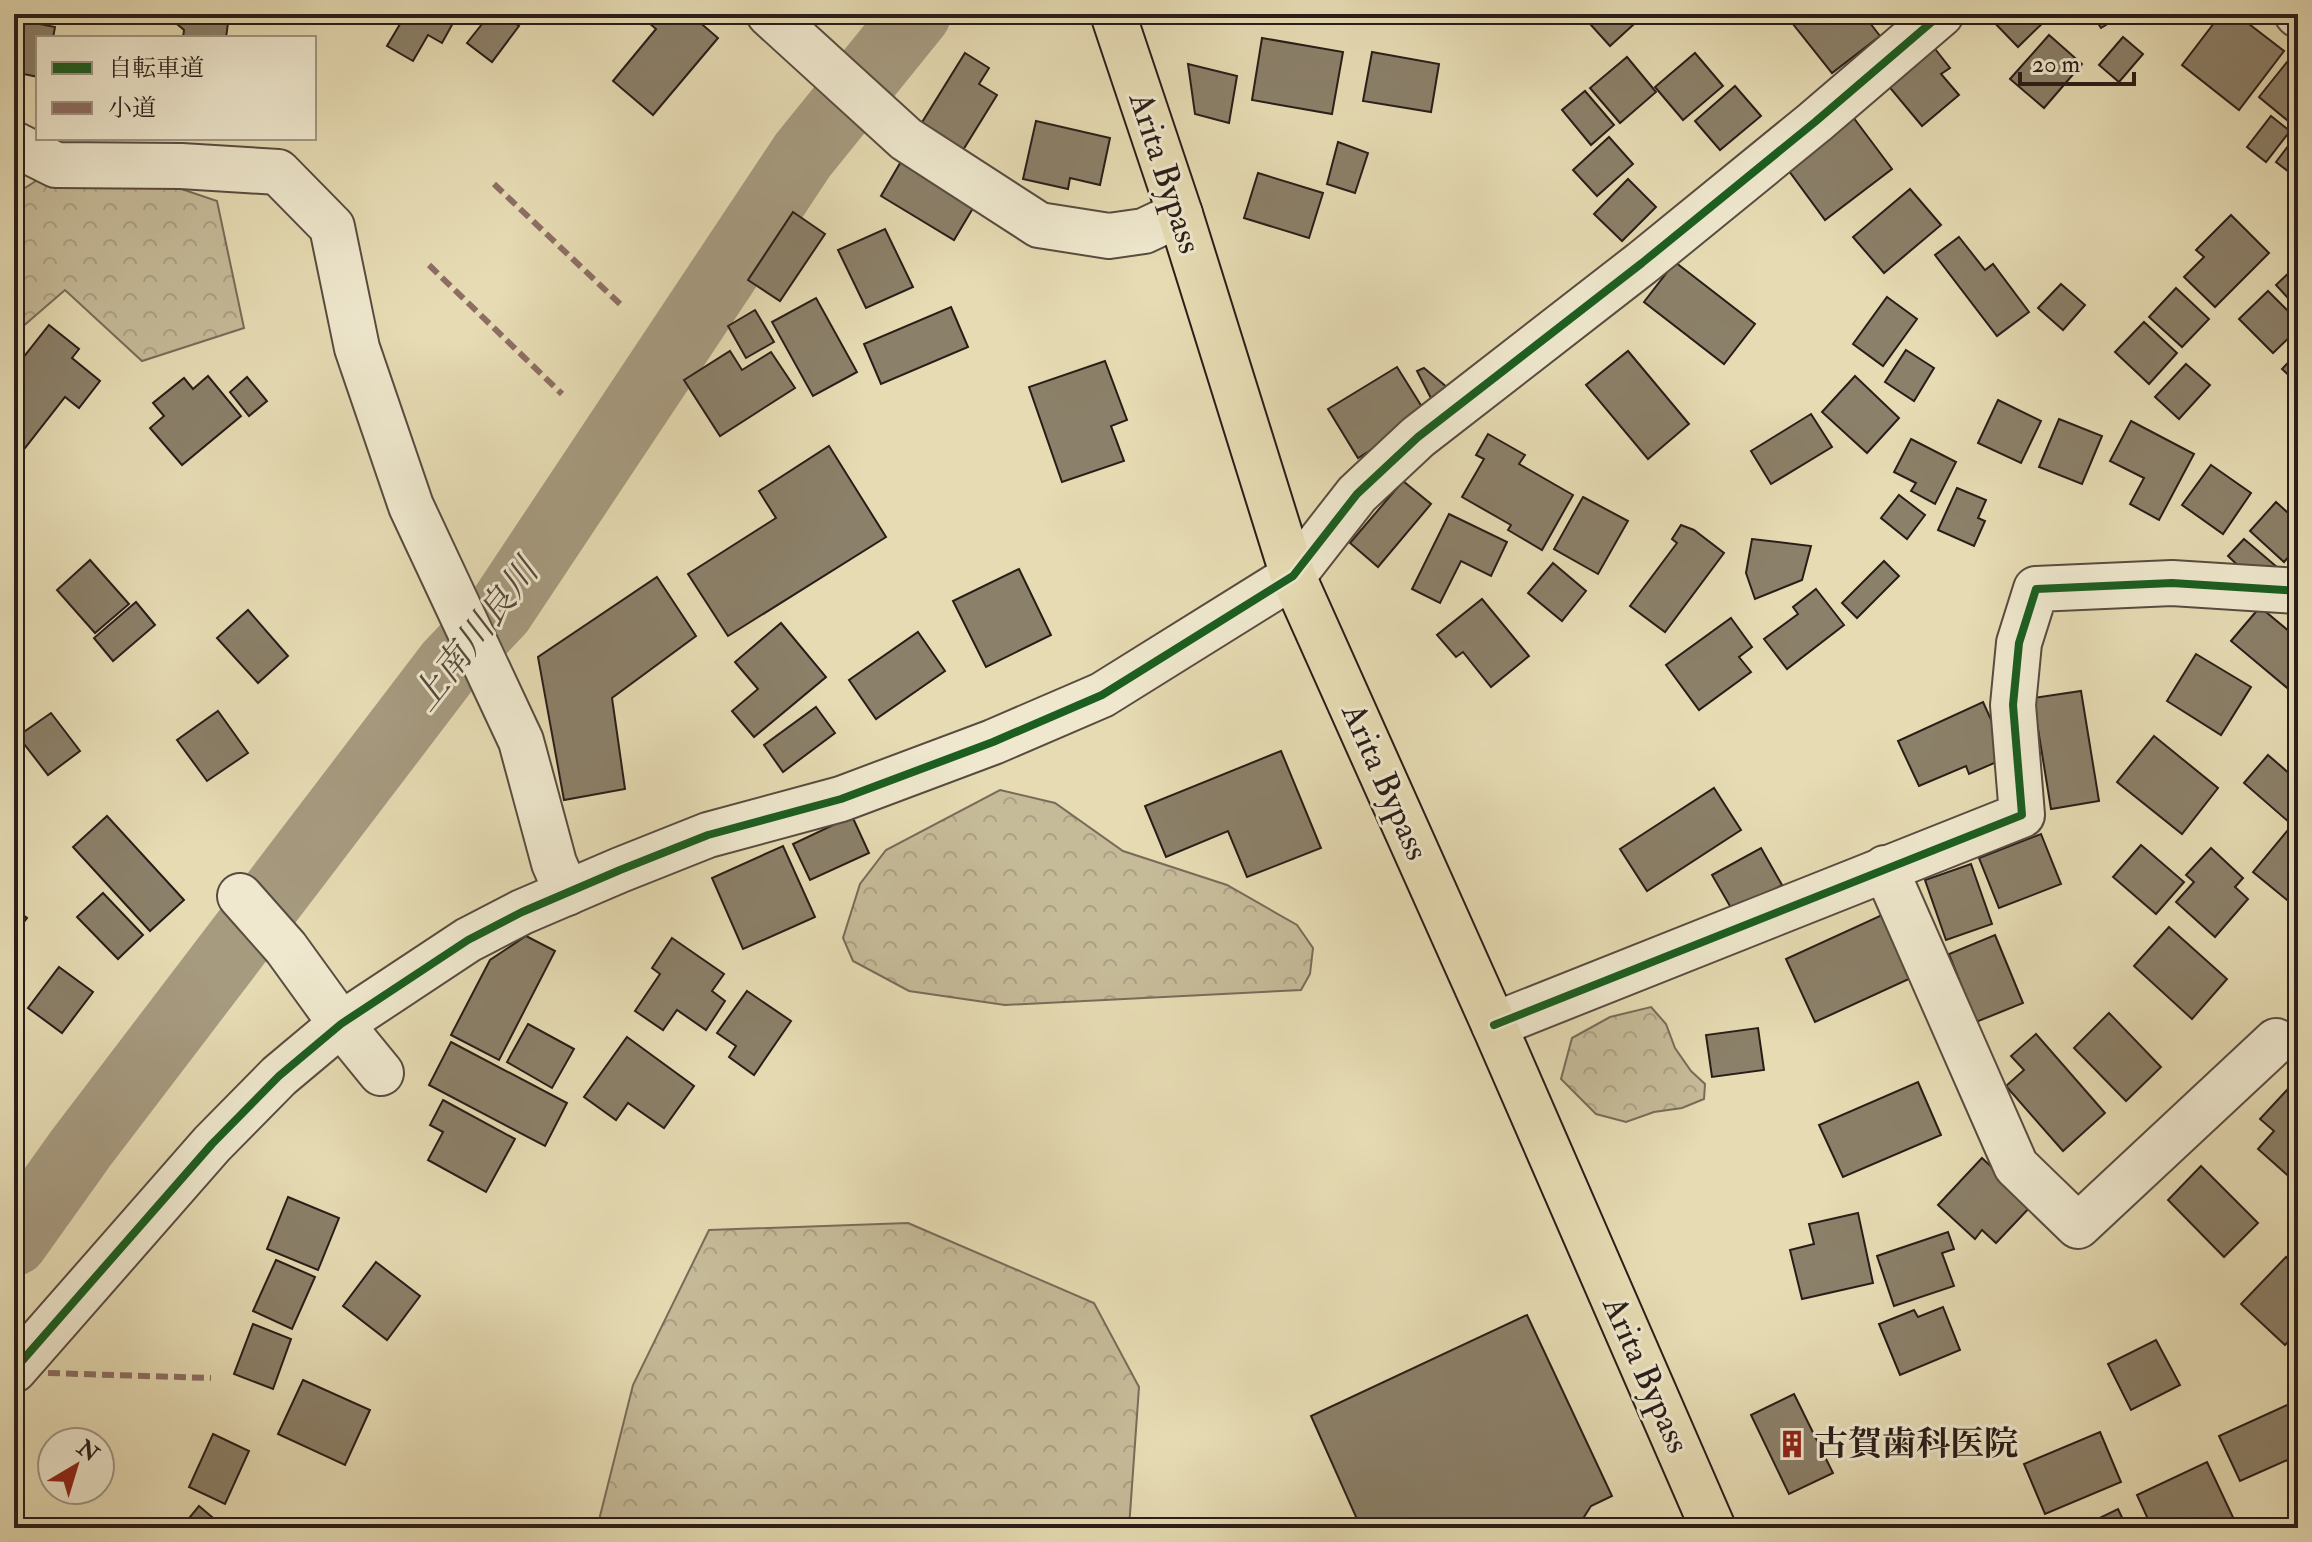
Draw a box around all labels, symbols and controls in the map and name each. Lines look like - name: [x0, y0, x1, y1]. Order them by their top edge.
- legend: [36, 36, 316, 140]
- scale bar: [2020, 36, 2134, 86]
- text: 20 m: [2032, 49, 2081, 80]
- text: 自転車道: [108, 53, 204, 84]
- street label: Arita Bypass: [1118, 86, 1211, 259]
- text: 小道: [108, 93, 156, 124]
- water label: 上南川良川: [402, 547, 551, 720]
- street label: Arita Bypass: [1331, 696, 1439, 867]
- street label: Arita Bypass: [1592, 1289, 1700, 1460]
- place label: 古賀歯科医院: [1814, 1423, 2018, 1466]
- north arrow: [36, 1426, 116, 1506]
- building icon: 古賀歯科医院: [1777, 1429, 1807, 1459]
- text: N: [71, 1433, 104, 1468]

